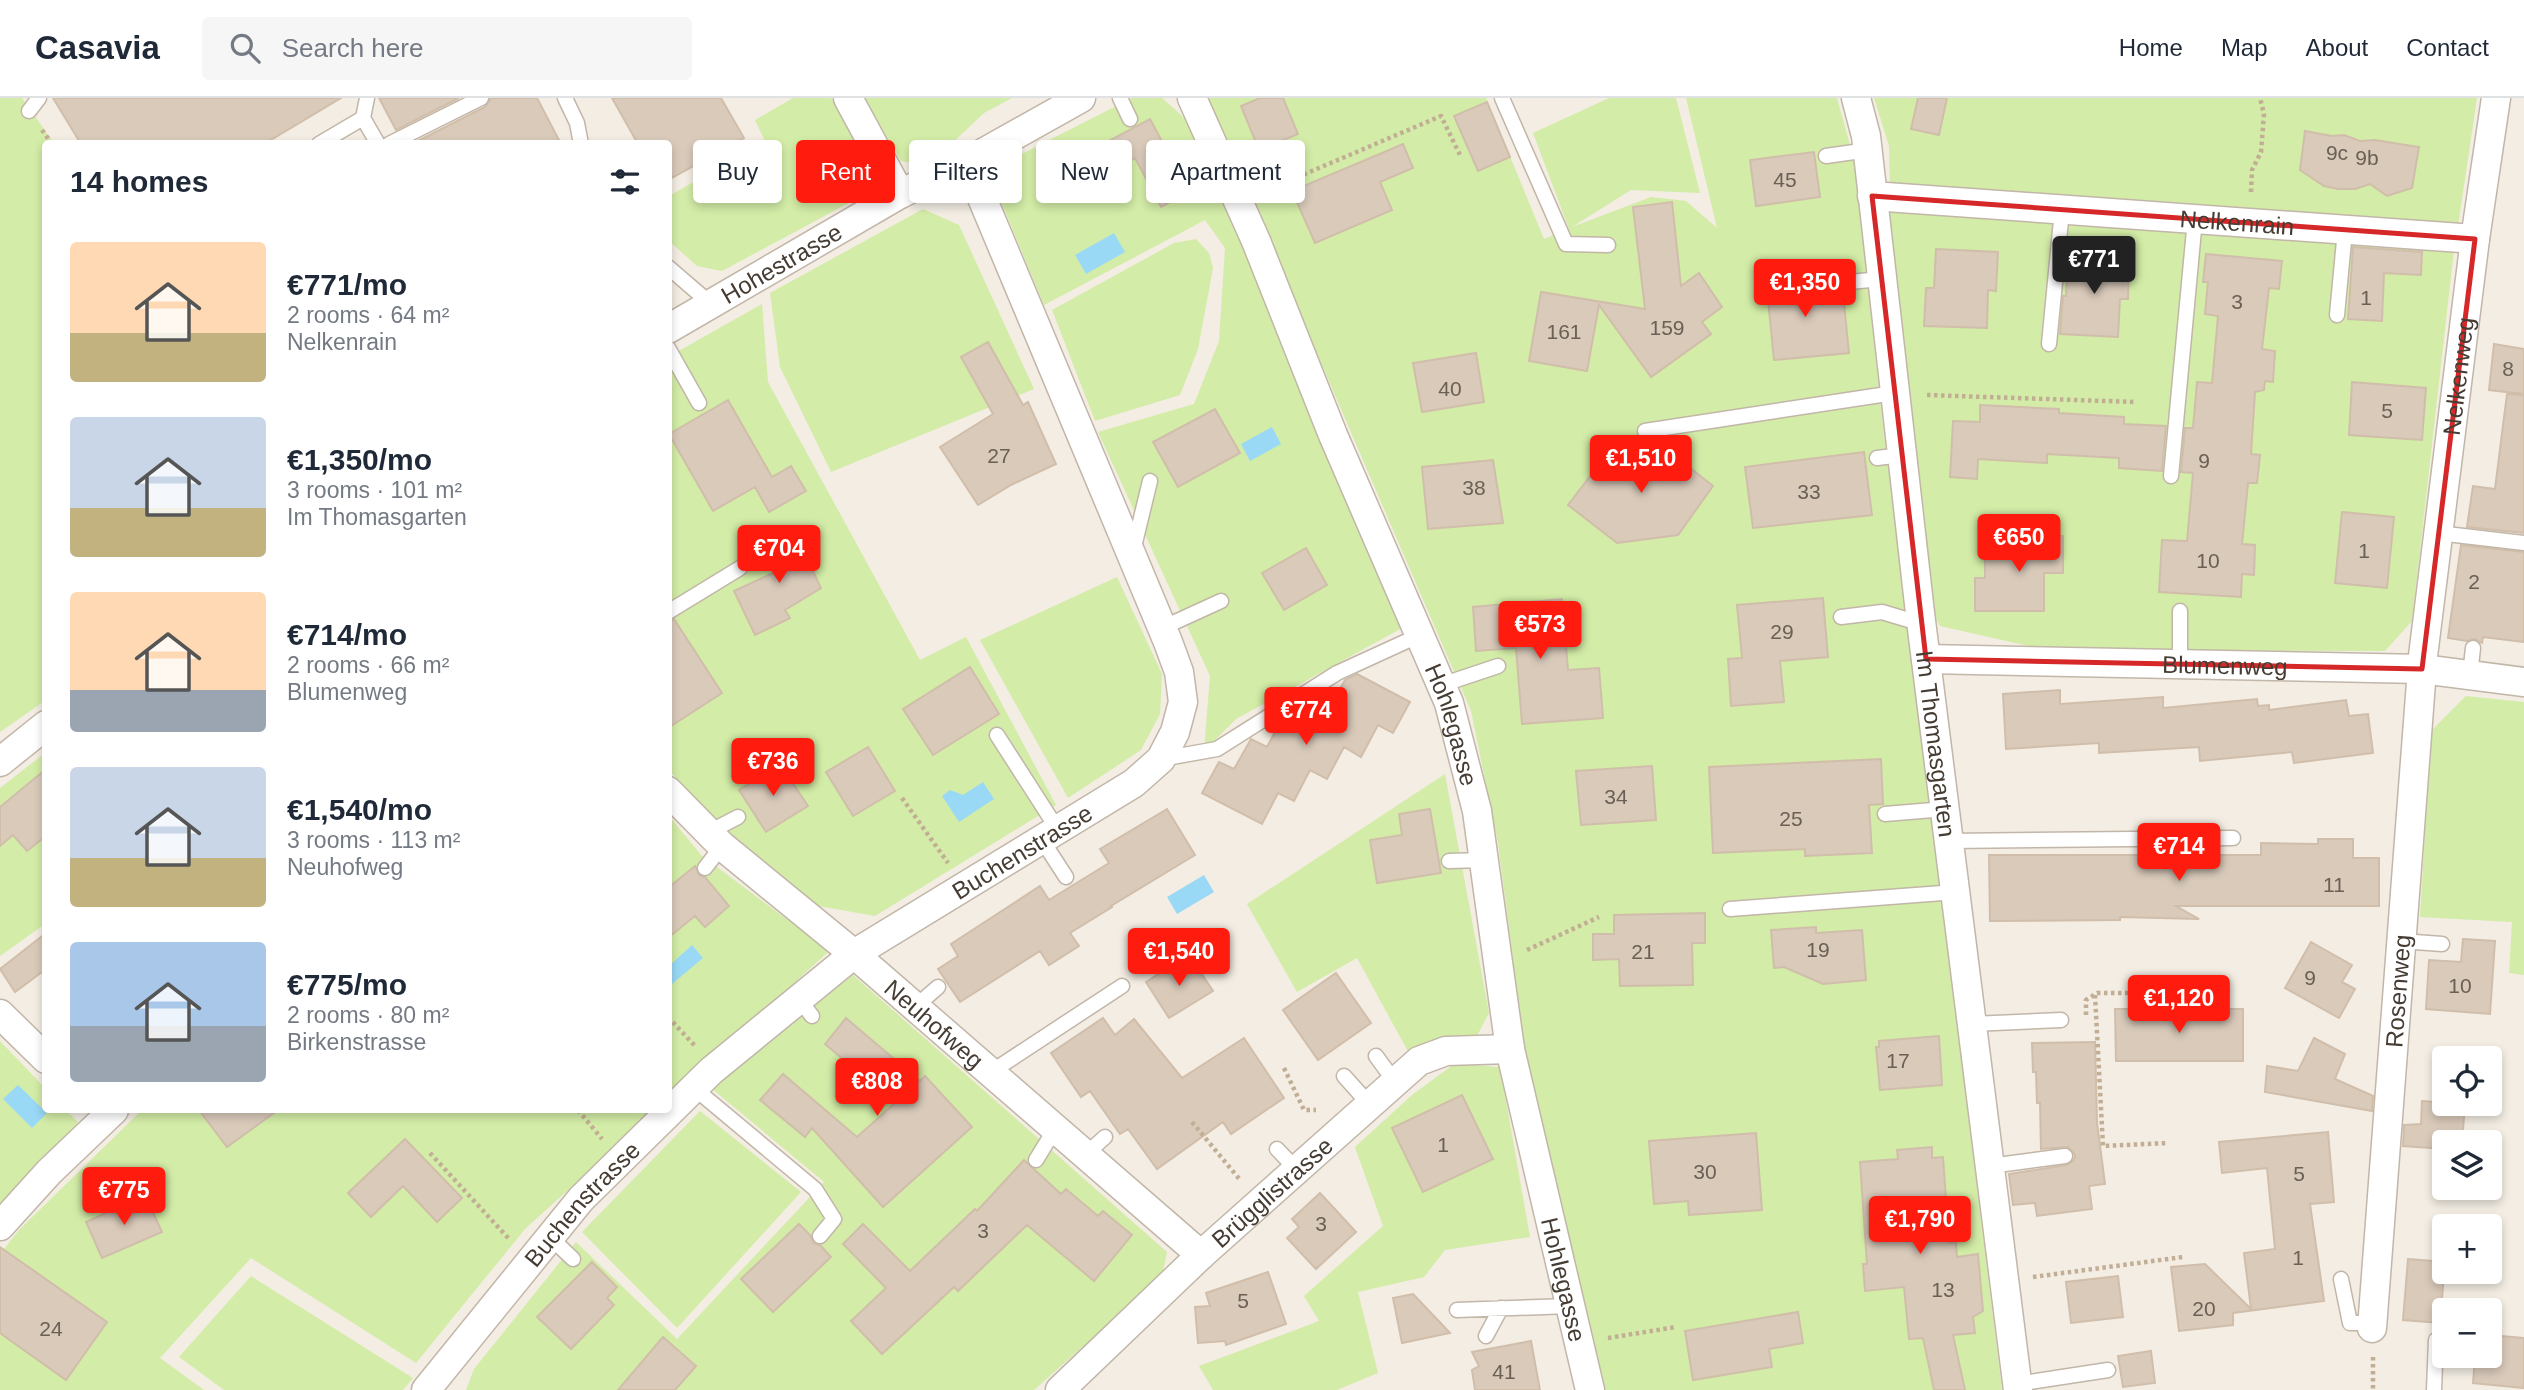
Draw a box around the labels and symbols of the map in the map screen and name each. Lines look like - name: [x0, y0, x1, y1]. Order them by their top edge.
- house number: 9c: [2326, 141, 2348, 164]
- house number: 9b: [2355, 146, 2379, 169]
- house number: 45: [1773, 168, 1797, 191]
- street label: Nelkenrain: [2179, 204, 2295, 240]
- street label: Hohestrasse: [716, 218, 846, 309]
- pin: €771: [2053, 236, 2135, 296]
- pin: €1,350: [1748, 260, 1862, 319]
- house number: 1: [2360, 286, 2372, 309]
- house number: 3: [2231, 290, 2243, 313]
- street label: Nelkenweg: [2437, 315, 2479, 437]
- house number: 159: [1649, 316, 1685, 339]
- house number: 161: [1546, 320, 1582, 343]
- house number: 8: [2502, 357, 2514, 380]
- house number: 40: [1438, 377, 1462, 400]
- house number: 5: [2381, 399, 2393, 422]
- pin: €1,510: [1584, 436, 1698, 495]
- house number: 27: [987, 444, 1011, 467]
- house number: 9: [2198, 449, 2210, 472]
- house number: 38: [1462, 476, 1486, 499]
- house number: 33: [1797, 480, 1821, 503]
- pin: €650: [1978, 514, 2060, 574]
- pin: €704: [738, 526, 820, 585]
- house number: 1: [2358, 539, 2370, 562]
- house number: 10: [2196, 549, 2220, 572]
- house number: 2: [2468, 570, 2480, 593]
- pin: €573: [1499, 602, 1581, 661]
- house number: 29: [1770, 620, 1794, 643]
- street label: Im Thomasgarten: [1911, 649, 1962, 838]
- street label: Blumenweg: [2162, 650, 2288, 680]
- street label: Hohlegasse: [1420, 659, 1483, 789]
- pin: €774: [1265, 688, 1347, 747]
- pin: €736: [732, 738, 814, 798]
- house number: 34: [1604, 785, 1628, 808]
- street label: Buchenstrasse: [947, 799, 1097, 904]
- house number: 25: [1779, 807, 1803, 830]
- pin: €714: [2138, 824, 2220, 883]
- house number: 11: [2323, 873, 2345, 896]
- pin: €1,540: [1122, 928, 1236, 988]
- street label: Rosenweg: [2380, 933, 2415, 1049]
- house number: 19: [1806, 938, 1830, 961]
- house number: 21: [1631, 940, 1655, 963]
- house number: 9: [2304, 966, 2316, 989]
- street label: Neuhofweg: [880, 974, 989, 1074]
- house number: 10: [2448, 974, 2472, 997]
- pin: €1,120: [2122, 976, 2236, 1035]
- house number: 17: [1886, 1049, 1910, 1072]
- pin: €808: [836, 1058, 918, 1118]
- street label: Brügglistrasse: [1206, 1131, 1338, 1253]
- house number: 1: [1437, 1133, 1449, 1156]
- street label: Buchenstrasse: [519, 1136, 645, 1271]
- house number: 30: [1693, 1160, 1717, 1183]
- house number: 5: [2293, 1162, 2305, 1185]
- pin: €775: [83, 1168, 165, 1227]
- pin: €1,790: [1863, 1196, 1977, 1256]
- house number: 3: [1315, 1212, 1327, 1235]
- street label: Hohlegasse: [1536, 1215, 1592, 1344]
- house number: 3: [977, 1219, 989, 1242]
- house number: 1: [2292, 1246, 2304, 1269]
- house number: 13: [1931, 1278, 1955, 1301]
- house number: 5: [1237, 1289, 1249, 1312]
- house number: 20: [2192, 1297, 2216, 1320]
- house number: 24: [39, 1317, 63, 1340]
- house number: 41: [1492, 1360, 1516, 1383]

